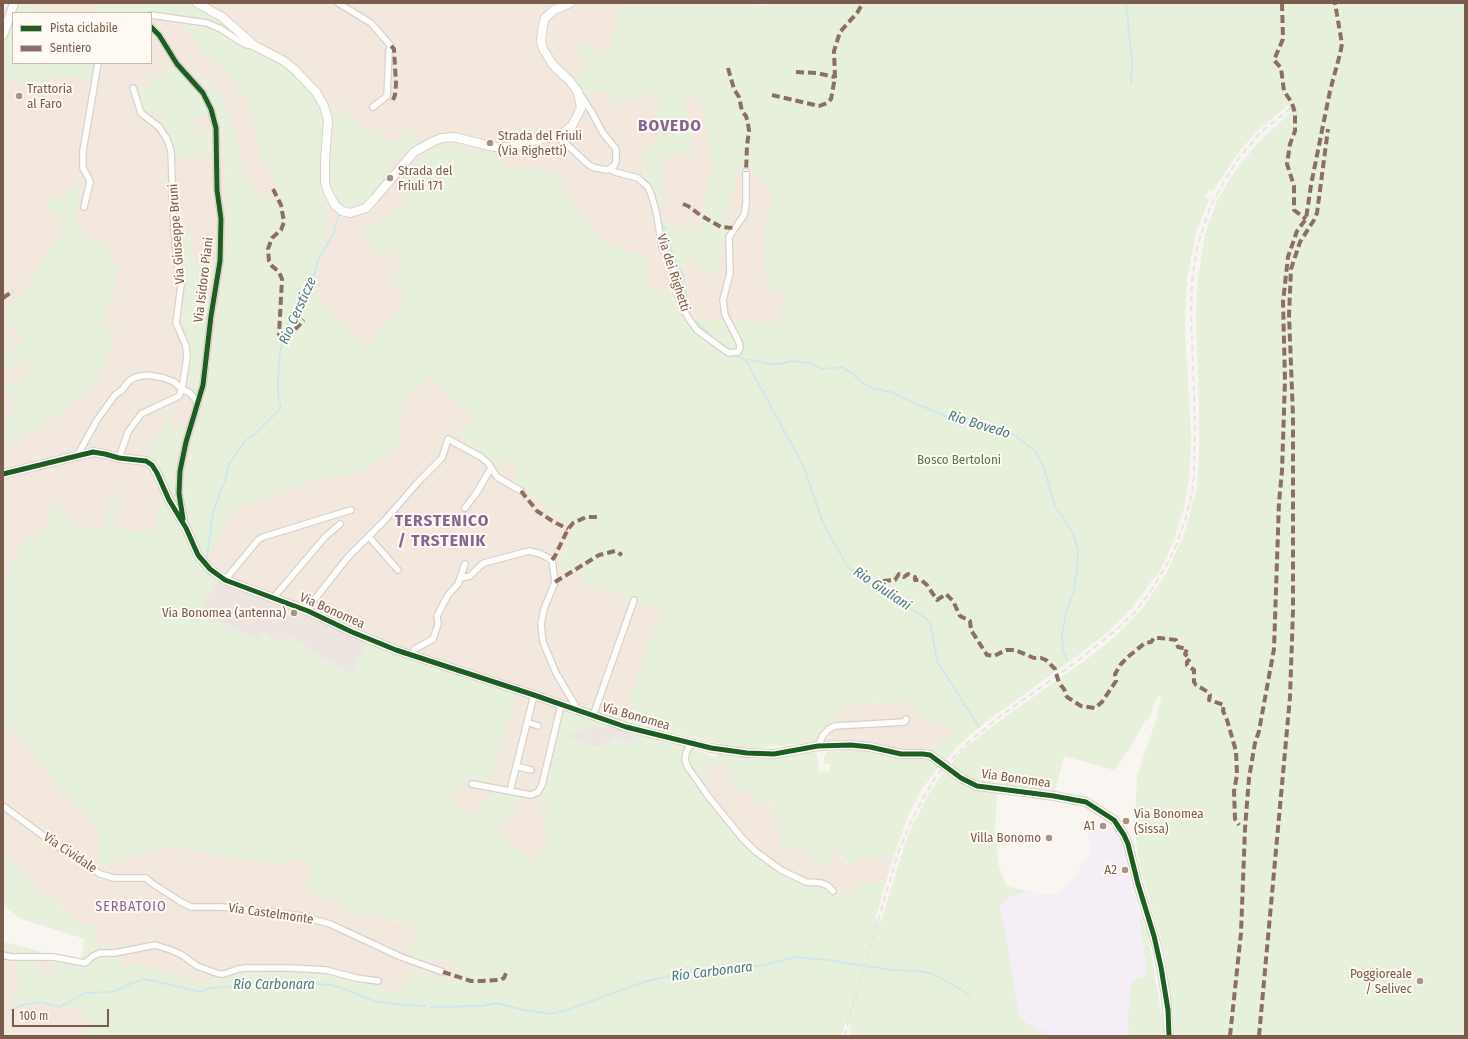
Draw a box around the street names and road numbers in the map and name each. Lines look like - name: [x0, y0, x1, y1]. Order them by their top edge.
- street label: Via Giuseppe Bruni: [166, 183, 188, 285]
- street label: Via dei Righetti: [653, 232, 693, 314]
- street label: Via Isidoro Piani: [191, 236, 217, 324]
- street label: Via Bonomea: [297, 590, 367, 632]
- street label: Via Bonomea: [600, 700, 672, 734]
- street label: Via Bonomea: [980, 766, 1052, 792]
- street label: Via Cividale: [40, 829, 100, 877]
- street label: Via Castelmonte: [227, 900, 315, 928]

